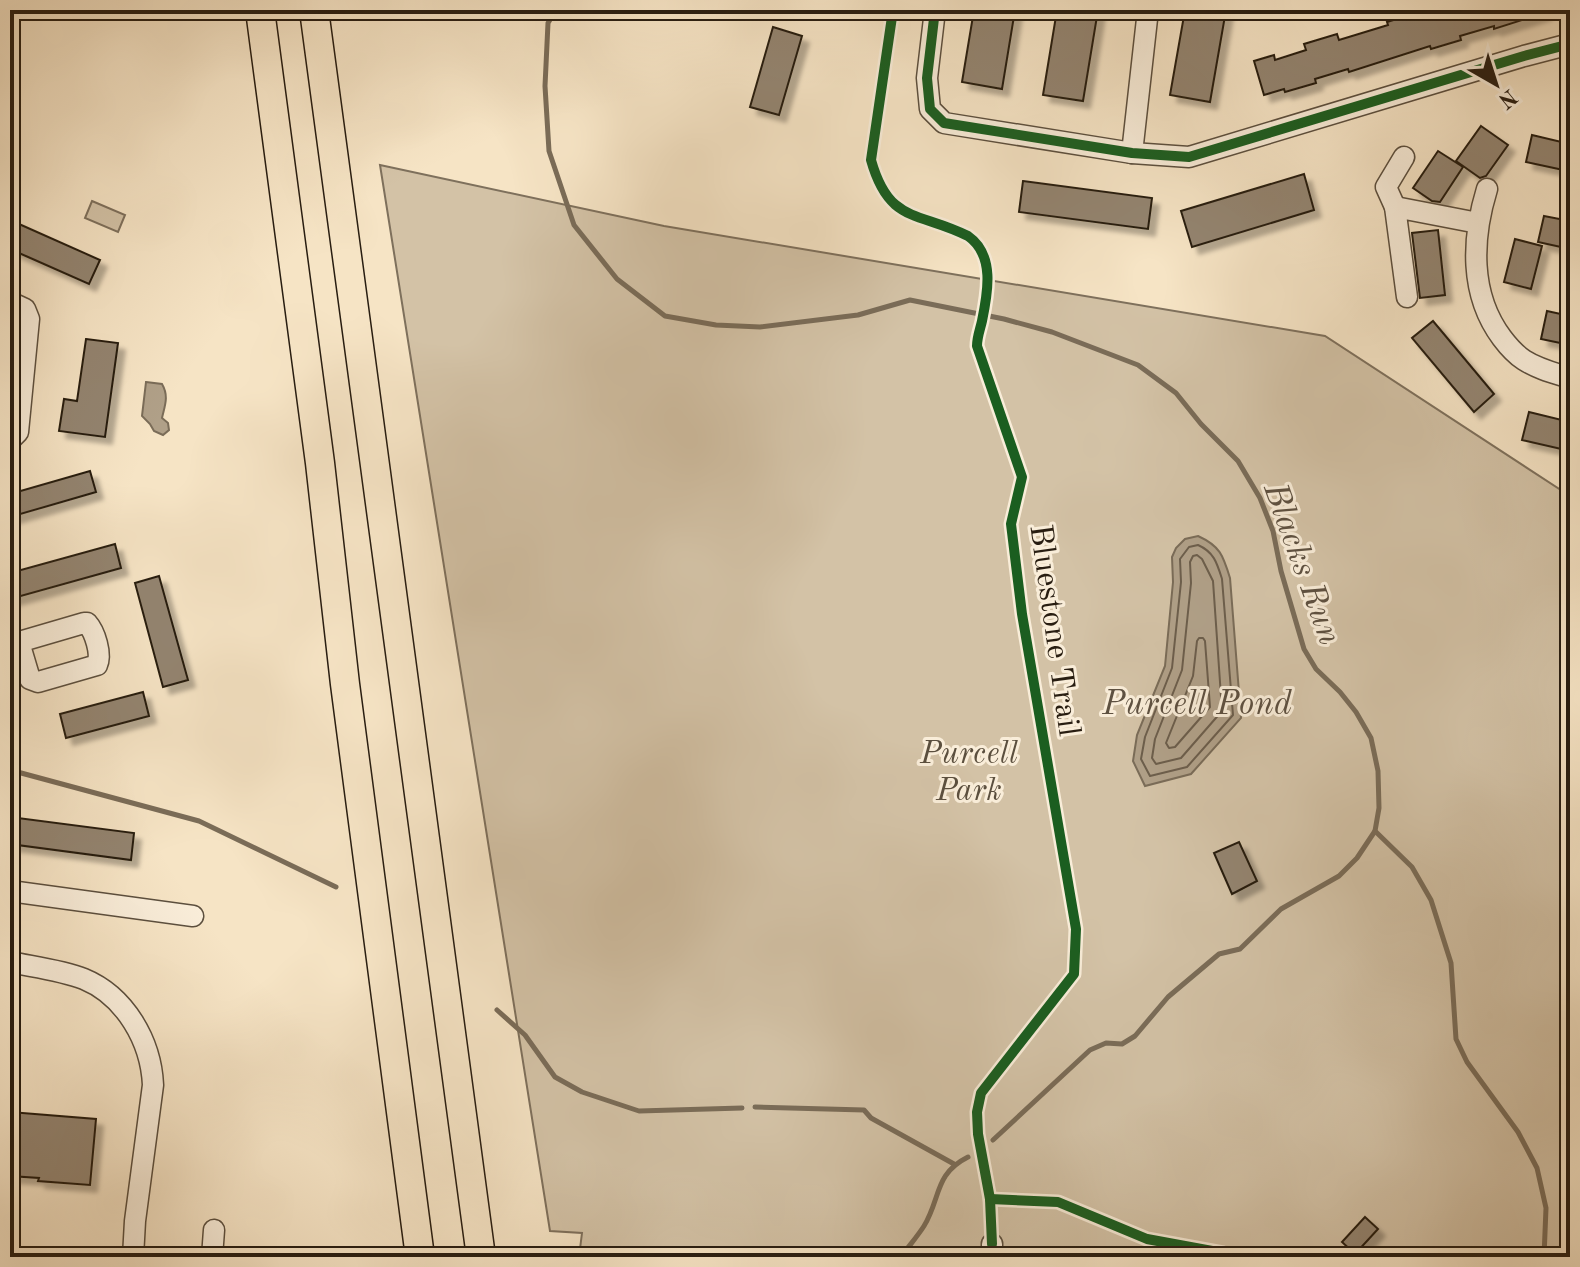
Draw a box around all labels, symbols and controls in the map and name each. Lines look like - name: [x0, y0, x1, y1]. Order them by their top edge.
- north arrow: [1456, 44, 1536, 124]
- text: N: [1494, 84, 1521, 112]
- water label: Blacks Run: [1256, 477, 1346, 650]
- street label: Bluestone Trail: [1022, 522, 1084, 738]
- water label: Purcell Pond: [1101, 688, 1293, 722]
- park label: Purcell Park: [919, 739, 1019, 808]

